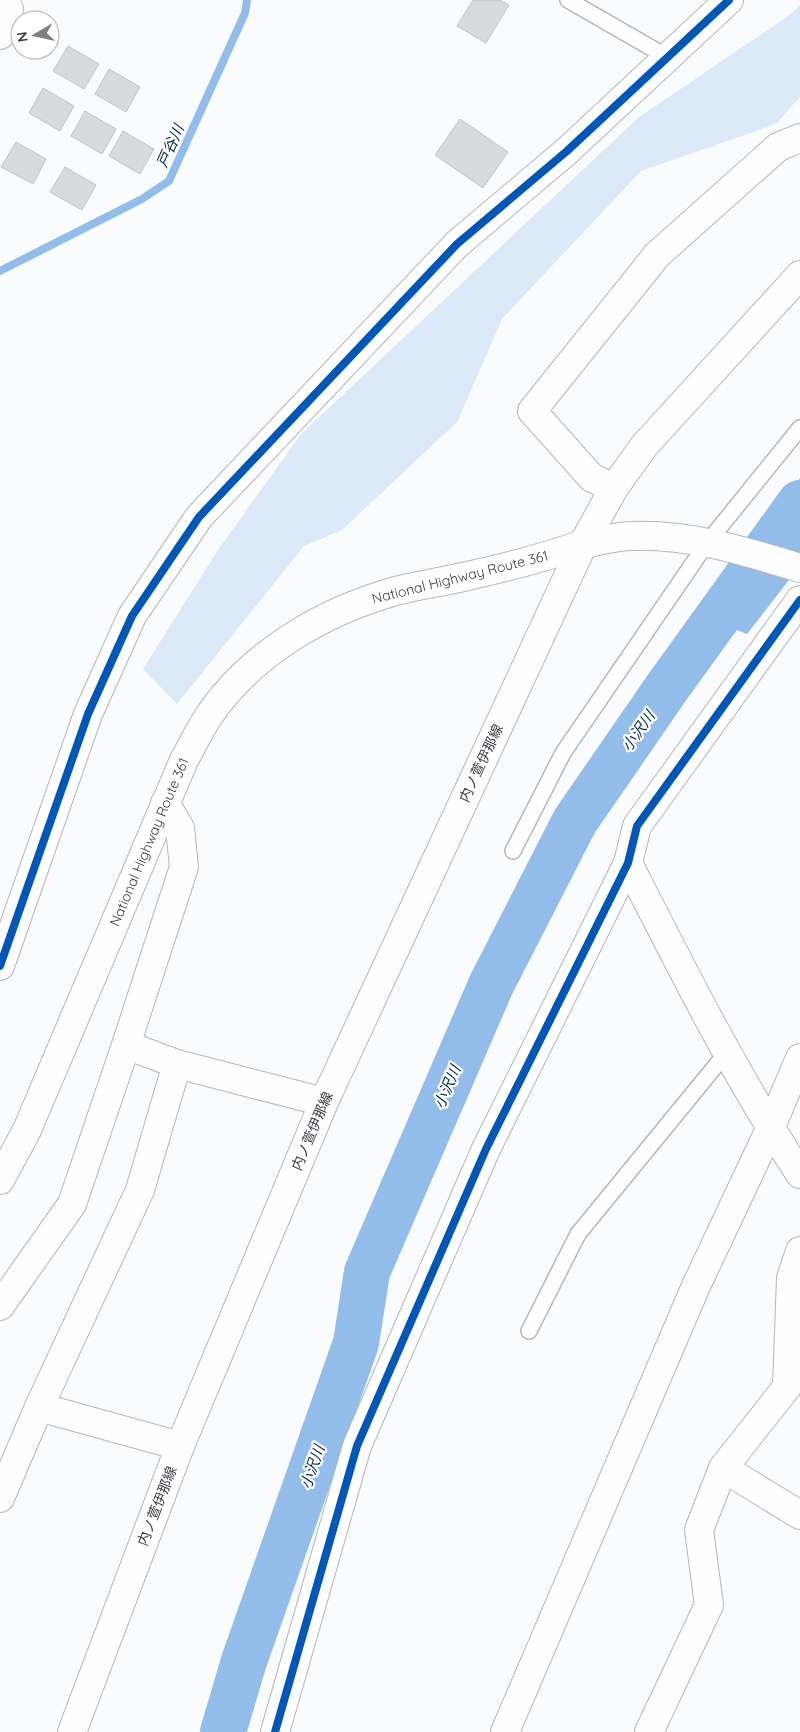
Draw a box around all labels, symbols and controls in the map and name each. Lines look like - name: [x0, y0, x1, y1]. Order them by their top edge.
- north arrow: [10, 10, 60, 60]
- text: N: [12, 31, 32, 44]
- water label: 戸谷川: [152, 120, 189, 170]
- street label: National Highway Route 361: [370, 546, 550, 608]
- water label: 小沢川: [617, 705, 660, 755]
- street label: 内ノ萱伊那線: [455, 721, 507, 805]
- street label: National Highway Route 361: [105, 755, 193, 929]
- water label: 小沢川: [429, 1061, 465, 1111]
- street label: 内ノ萱伊那線: [287, 1089, 337, 1173]
- water label: 小沢川: [296, 1441, 329, 1491]
- street label: 内ノ萱伊那線: [134, 1464, 180, 1548]

